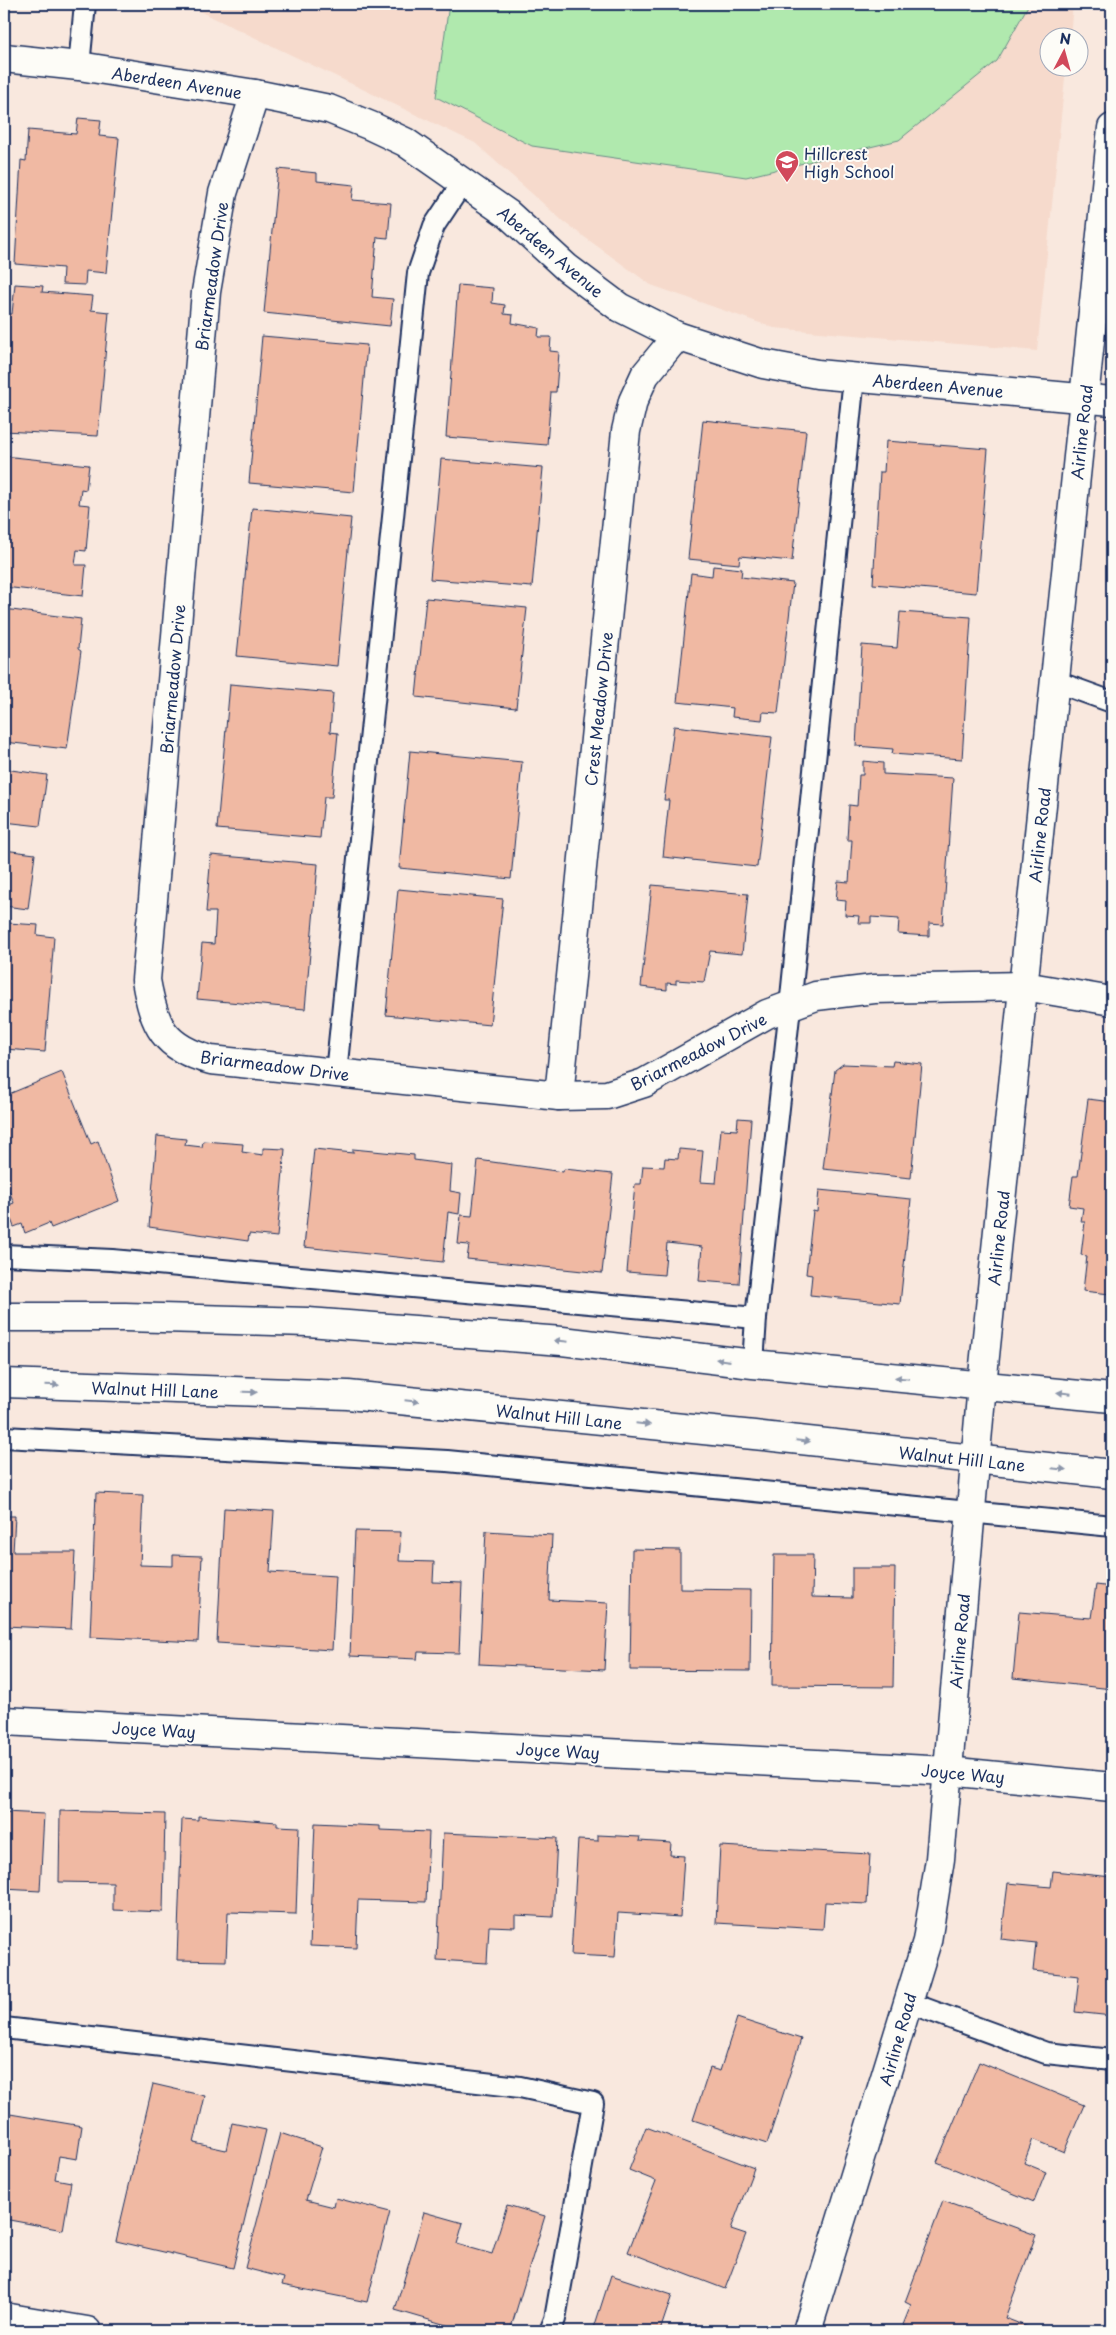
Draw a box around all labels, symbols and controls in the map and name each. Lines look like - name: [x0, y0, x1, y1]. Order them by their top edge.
- north arrow: [1038, 28, 1088, 78]
- text: N: [1059, 28, 1072, 50]
- street label: Aberdeen Avenue: [110, 60, 244, 104]
- place label: Hillcrest High School: [804, 141, 894, 183]
- school or university icon: Hillcrest High School: [774, 149, 800, 183]
- street label: Briarmeadow Drive: [189, 200, 233, 352]
- street label: Aberdeen Avenue: [493, 200, 609, 303]
- street label: Aberdeen Avenue: [872, 367, 1005, 403]
- street label: Airline Road: [1064, 383, 1098, 481]
- street label: Briarmeadow Drive: [153, 603, 191, 755]
- street label: Crest Meadow Drive: [578, 631, 618, 787]
- street label: Airline Road: [1022, 786, 1056, 884]
- street label: Briarmeadow Drive: [626, 1006, 771, 1096]
- street label: Briarmeadow Drive: [199, 1044, 351, 1086]
- street label: Airline Road: [981, 1189, 1015, 1287]
- one-way arrow: [553, 1337, 569, 1345]
- one-way arrow: [715, 1356, 731, 1364]
- one-way arrow: [894, 1374, 910, 1382]
- street label: Walnut Hill Lane: [91, 1375, 219, 1403]
- one-way arrow: [45, 1381, 61, 1389]
- one-way arrow: [242, 1388, 258, 1396]
- one-way arrow: [1055, 1389, 1071, 1397]
- street label: Walnut Hill Lane: [494, 1397, 624, 1435]
- one-way arrow: [404, 1398, 420, 1406]
- one-way arrow: [636, 1420, 652, 1428]
- one-way arrow: [795, 1437, 811, 1445]
- street label: Walnut Hill Lane: [897, 1439, 1027, 1477]
- one-way arrow: [1051, 1465, 1067, 1473]
- street label: Airline Road: [943, 1592, 975, 1690]
- street label: Joyce Way: [112, 1715, 196, 1743]
- street label: Joyce Way: [516, 1736, 600, 1764]
- street label: Joyce Way: [920, 1757, 1006, 1789]
- street label: Airline Road: [872, 1990, 922, 2088]

